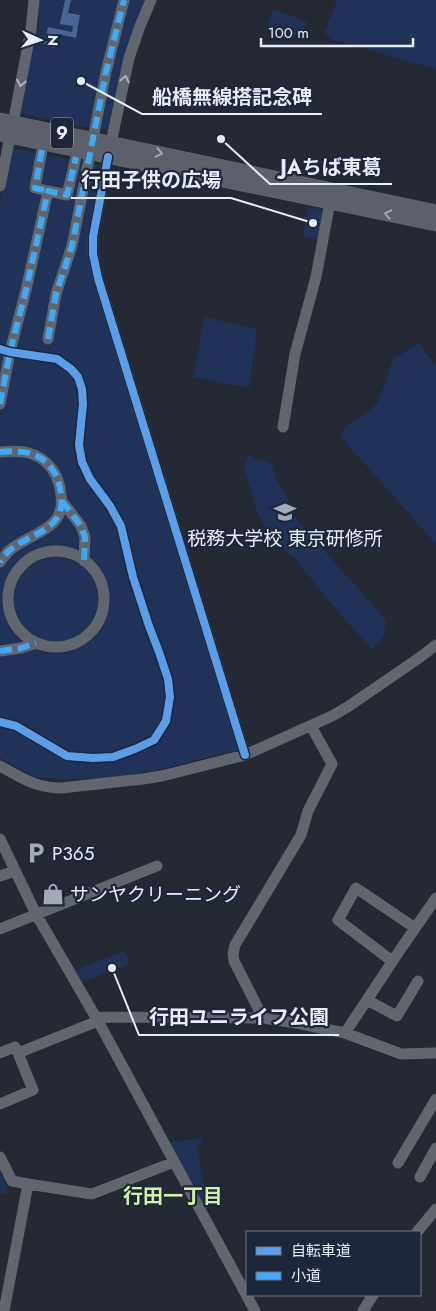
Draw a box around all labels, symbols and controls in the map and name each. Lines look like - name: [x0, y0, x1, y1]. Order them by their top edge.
- north arrow: [15, 15, 65, 65]
- scale bar: [261, 15, 414, 47]
- text: 100 m: [268, 22, 309, 44]
- text: N: [43, 35, 63, 47]
- one-way arrow: [119, 74, 130, 83]
- one-way arrow: [16, 78, 26, 87]
- callout: 船橋無線搭記念碑: [142, 79, 322, 114]
- text: 船橋無線搭記念碑: [152, 83, 312, 112]
- road number: 9: [51, 118, 73, 148]
- one-way arrow: [154, 148, 163, 158]
- callout: JAちば東葛: [270, 149, 392, 184]
- text: JAちば東葛: [276, 153, 382, 182]
- callout: 行田子供の広場: [71, 163, 231, 198]
- text: 行田子供の広場: [81, 166, 221, 195]
- one-way arrow: [384, 209, 393, 220]
- school or university icon: 税務大学校 東京研修所: [272, 499, 298, 525]
- place label: 税務大学校 東京研修所: [187, 525, 383, 552]
- parking icon: P365: [23, 840, 49, 866]
- place label: P365: [52, 840, 94, 867]
- shop icon: サンヤクリーニング: [40, 881, 66, 907]
- place label: サンヤクリーニング: [70, 881, 241, 908]
- callout: 行田ユニライフ公園: [139, 1000, 339, 1035]
- text: 行田ユニライフ公園: [149, 1003, 329, 1032]
- district label: 行田一丁目: [123, 1182, 223, 1211]
- legend: [246, 1231, 421, 1296]
- text: 自転車道: [291, 1240, 351, 1262]
- text: 小道: [291, 1265, 321, 1287]

